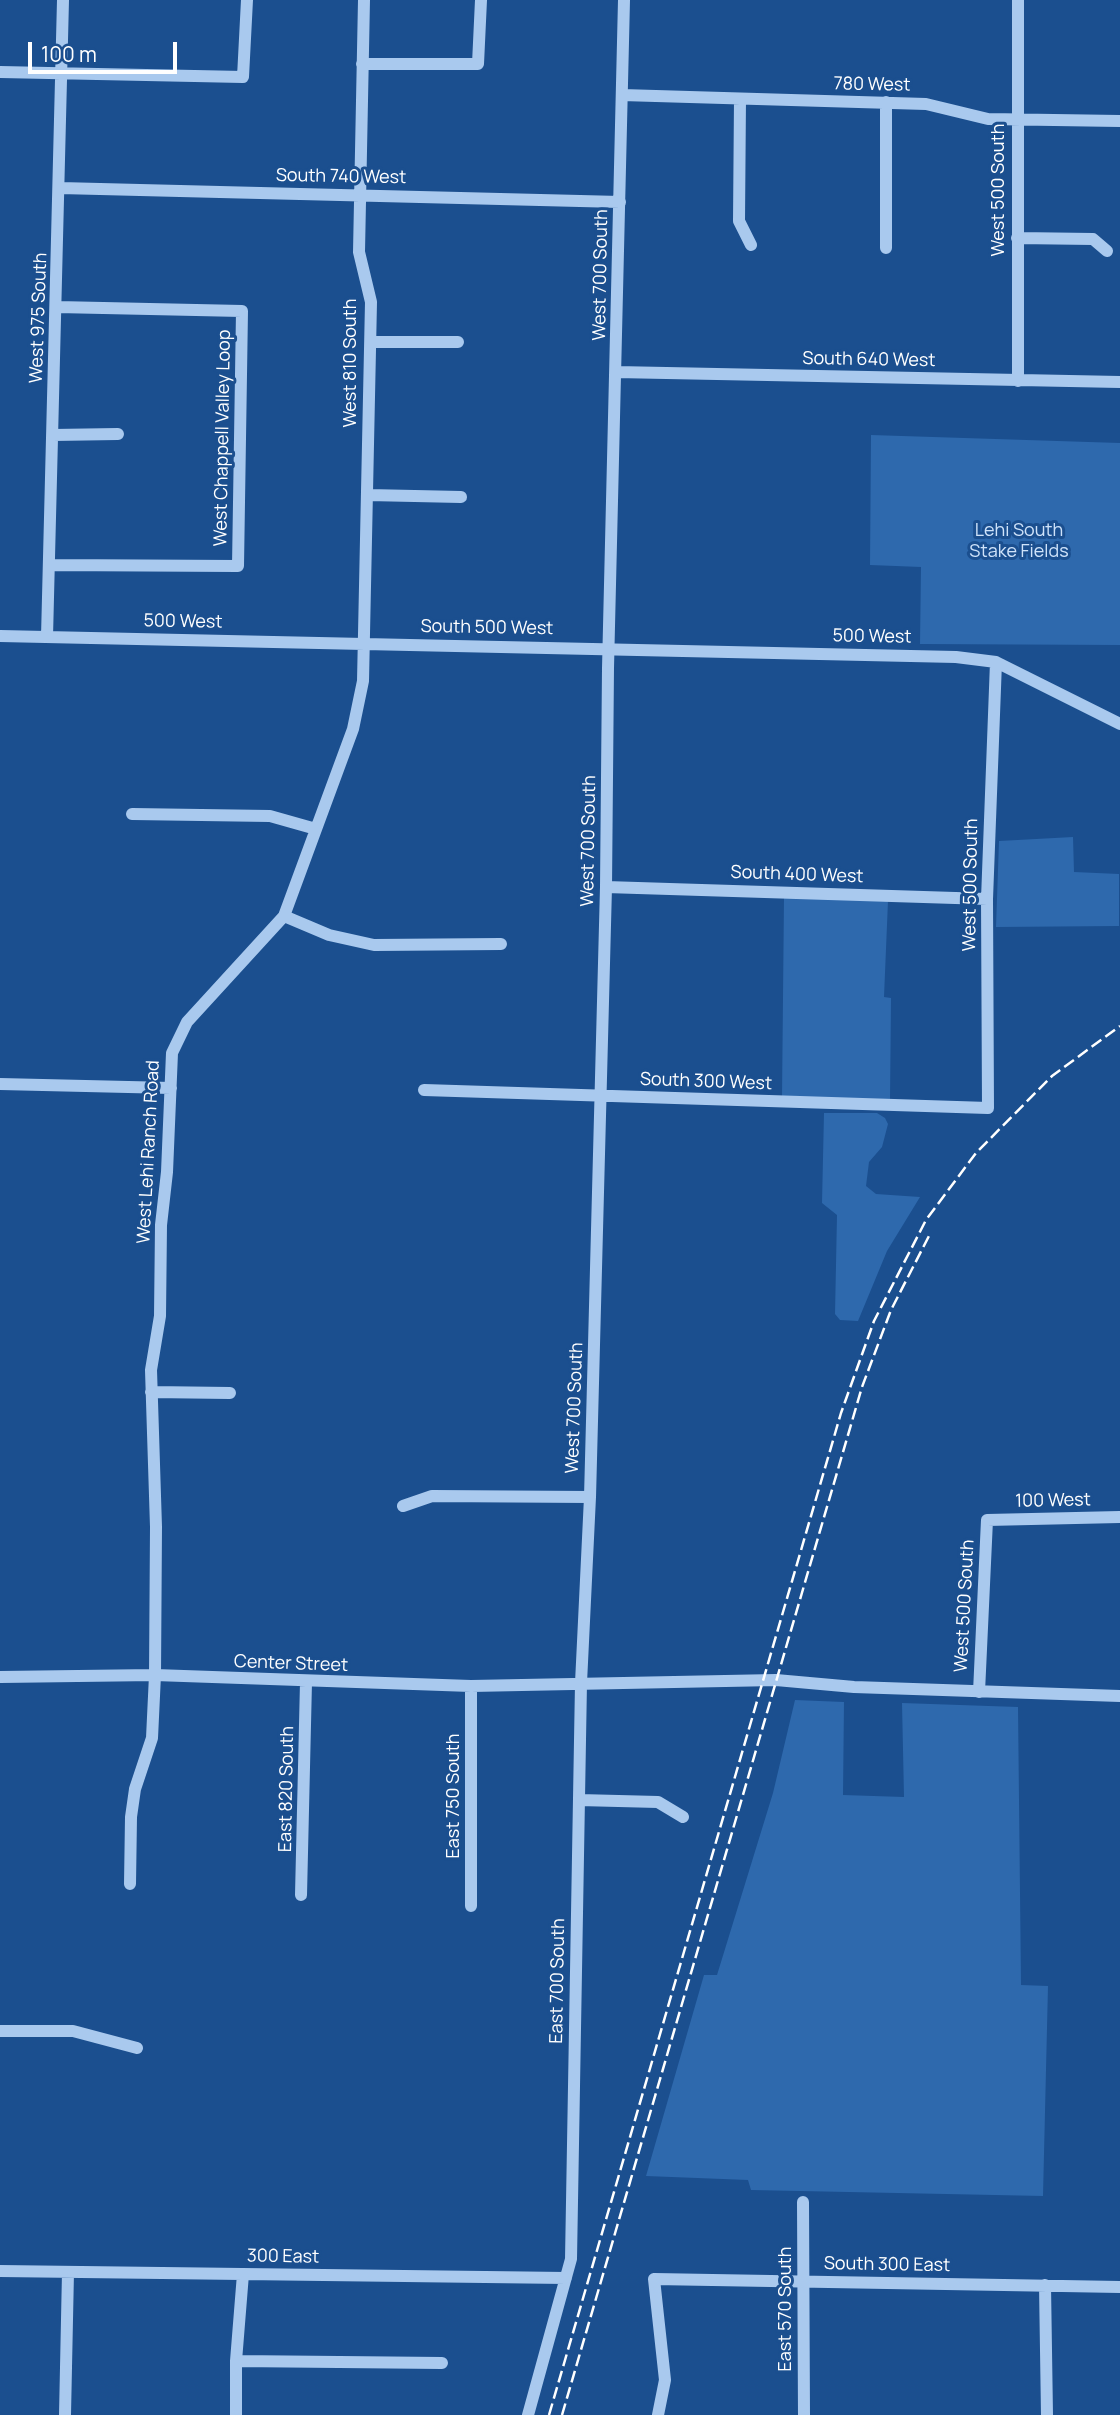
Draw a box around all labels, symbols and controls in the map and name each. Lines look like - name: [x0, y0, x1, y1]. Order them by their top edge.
- scale bar: [32, 28, 180, 72]
- text: 100 m: [41, 40, 97, 68]
- street label: 780 West: [833, 74, 911, 96]
- street label: West 500 South: [988, 124, 1010, 256]
- street label: South 740 West: [276, 165, 406, 189]
- street label: West 700 South: [589, 209, 613, 341]
- street label: West 975 South: [26, 252, 52, 384]
- street label: West 810 South: [340, 299, 362, 427]
- street label: West Chappell Valley Loop: [210, 329, 236, 547]
- street label: South 640 West: [802, 348, 936, 372]
- park label: Lehi South Stake Fields: [969, 520, 1069, 562]
- street label: 500 West: [143, 611, 223, 633]
- street label: South 500 West: [420, 616, 554, 640]
- street label: 500 West: [832, 626, 912, 648]
- street label: West 700 South: [577, 775, 601, 907]
- street label: West 500 South: [959, 818, 983, 952]
- street label: South 400 West: [730, 862, 864, 888]
- street label: West Lehi Ranch Road: [133, 1060, 165, 1244]
- street label: South 300 West: [639, 1069, 773, 1095]
- street label: West 700 South: [562, 1342, 588, 1474]
- street label: 100 West: [1015, 1490, 1091, 1512]
- street label: West 500 South: [951, 1539, 979, 1673]
- street label: Center Street: [234, 1651, 348, 1677]
- street label: East 820 South: [275, 1726, 299, 1852]
- street label: East 750 South: [443, 1734, 465, 1858]
- street label: East 700 South: [546, 1918, 570, 2044]
- street label: 300 East: [247, 2246, 319, 2268]
- street label: East 570 South: [775, 2247, 797, 2371]
- street label: South 300 East: [824, 2253, 950, 2277]

